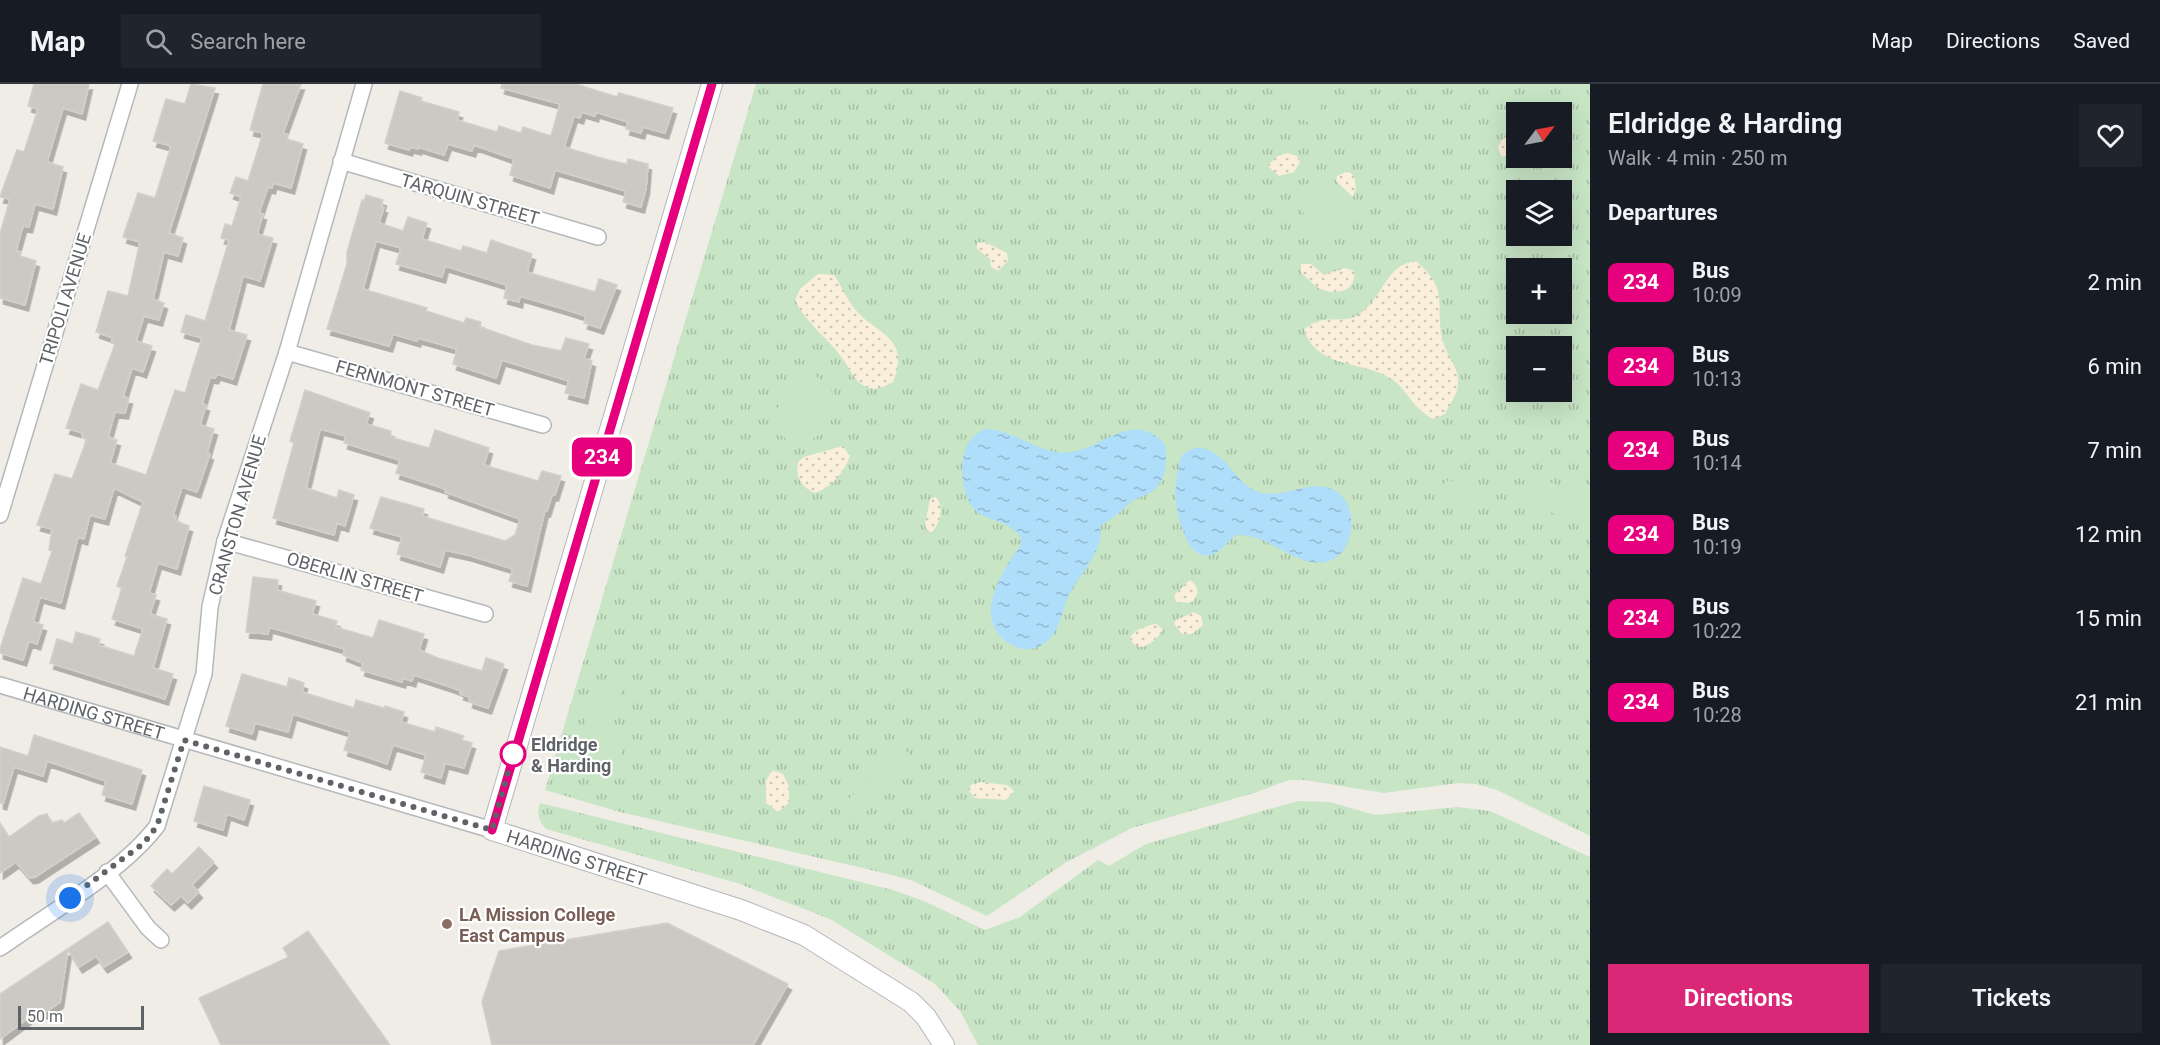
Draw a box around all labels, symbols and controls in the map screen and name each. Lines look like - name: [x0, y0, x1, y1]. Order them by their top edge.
- search box: [121, 14, 541, 68]
- text: Map: [30, 25, 85, 58]
- icon: search: [142, 25, 175, 58]
- text: Search here: [190, 29, 306, 54]
- text: Map: [1871, 29, 1913, 53]
- text: Directions: [1946, 29, 2040, 53]
- text: Saved: [2073, 29, 2130, 53]
- north arrow: [1506, 102, 1572, 168]
- map controls: [1506, 102, 1572, 402]
- button: heart: [2079, 104, 2142, 167]
- text: Eldridge & Harding: [1608, 107, 1842, 140]
- text: Walk · 4 min · 250 m: [1608, 146, 1787, 170]
- street label: TARQUIN STREET: [398, 169, 542, 229]
- button: layers: [1506, 180, 1572, 246]
- text: Departures: [1608, 200, 1718, 225]
- street label: TRIPOLI AVENUE: [35, 230, 95, 368]
- button: +: [1506, 258, 1572, 324]
- text: Bus: [1692, 258, 1730, 283]
- text: 234: [1623, 270, 1659, 294]
- text: 2 min: [2087, 270, 2142, 295]
- text: 10:09: [1692, 283, 1742, 307]
- button: −: [1506, 336, 1572, 402]
- text: Bus: [1692, 342, 1730, 367]
- text: 234: [1623, 354, 1659, 378]
- text: 6 min: [2087, 354, 2142, 379]
- street label: FERNMONT STREET: [334, 355, 497, 421]
- text: 10:13: [1692, 367, 1742, 391]
- text: Bus: [1692, 426, 1730, 451]
- street label: CRANSTON AVENUE: [204, 432, 270, 598]
- line badge: 234: [568, 438, 636, 476]
- text: 234: [1623, 438, 1659, 462]
- text: 7 min: [2087, 438, 2142, 463]
- text: 234: [584, 445, 620, 469]
- text: 10:14: [1692, 451, 1742, 475]
- text: Bus: [1692, 510, 1730, 535]
- text: 234: [1623, 522, 1659, 546]
- text: 12 min: [2075, 522, 2142, 547]
- text: 10:19: [1692, 535, 1742, 559]
- street label: OBERLIN STREET: [284, 548, 426, 607]
- text: Bus: [1692, 594, 1730, 619]
- text: 234: [1623, 606, 1659, 630]
- text: 15 min: [2075, 606, 2142, 631]
- text: 10:22: [1692, 619, 1742, 643]
- text: Bus: [1692, 678, 1730, 703]
- street label: HARDING STREET: [21, 682, 167, 743]
- text: 234: [1623, 690, 1659, 714]
- text: 21 min: [2075, 690, 2142, 715]
- text: 10:28: [1692, 703, 1742, 727]
- place label: Eldridge & Harding: [531, 734, 611, 776]
- marker: Eldridge & Harding: [500, 741, 526, 767]
- street label: HARDING STREET: [504, 825, 650, 890]
- your location: [55, 883, 85, 913]
- place label: LA Mission College East Campus: [459, 904, 615, 946]
- marker: LA Mission College East Campus: [440, 917, 454, 931]
- button: Directions: [1608, 964, 1869, 1033]
- button: Tickets: [1881, 964, 2142, 1033]
- scale bar: [18, 1003, 144, 1030]
- text: 50 m: [27, 1007, 63, 1026]

